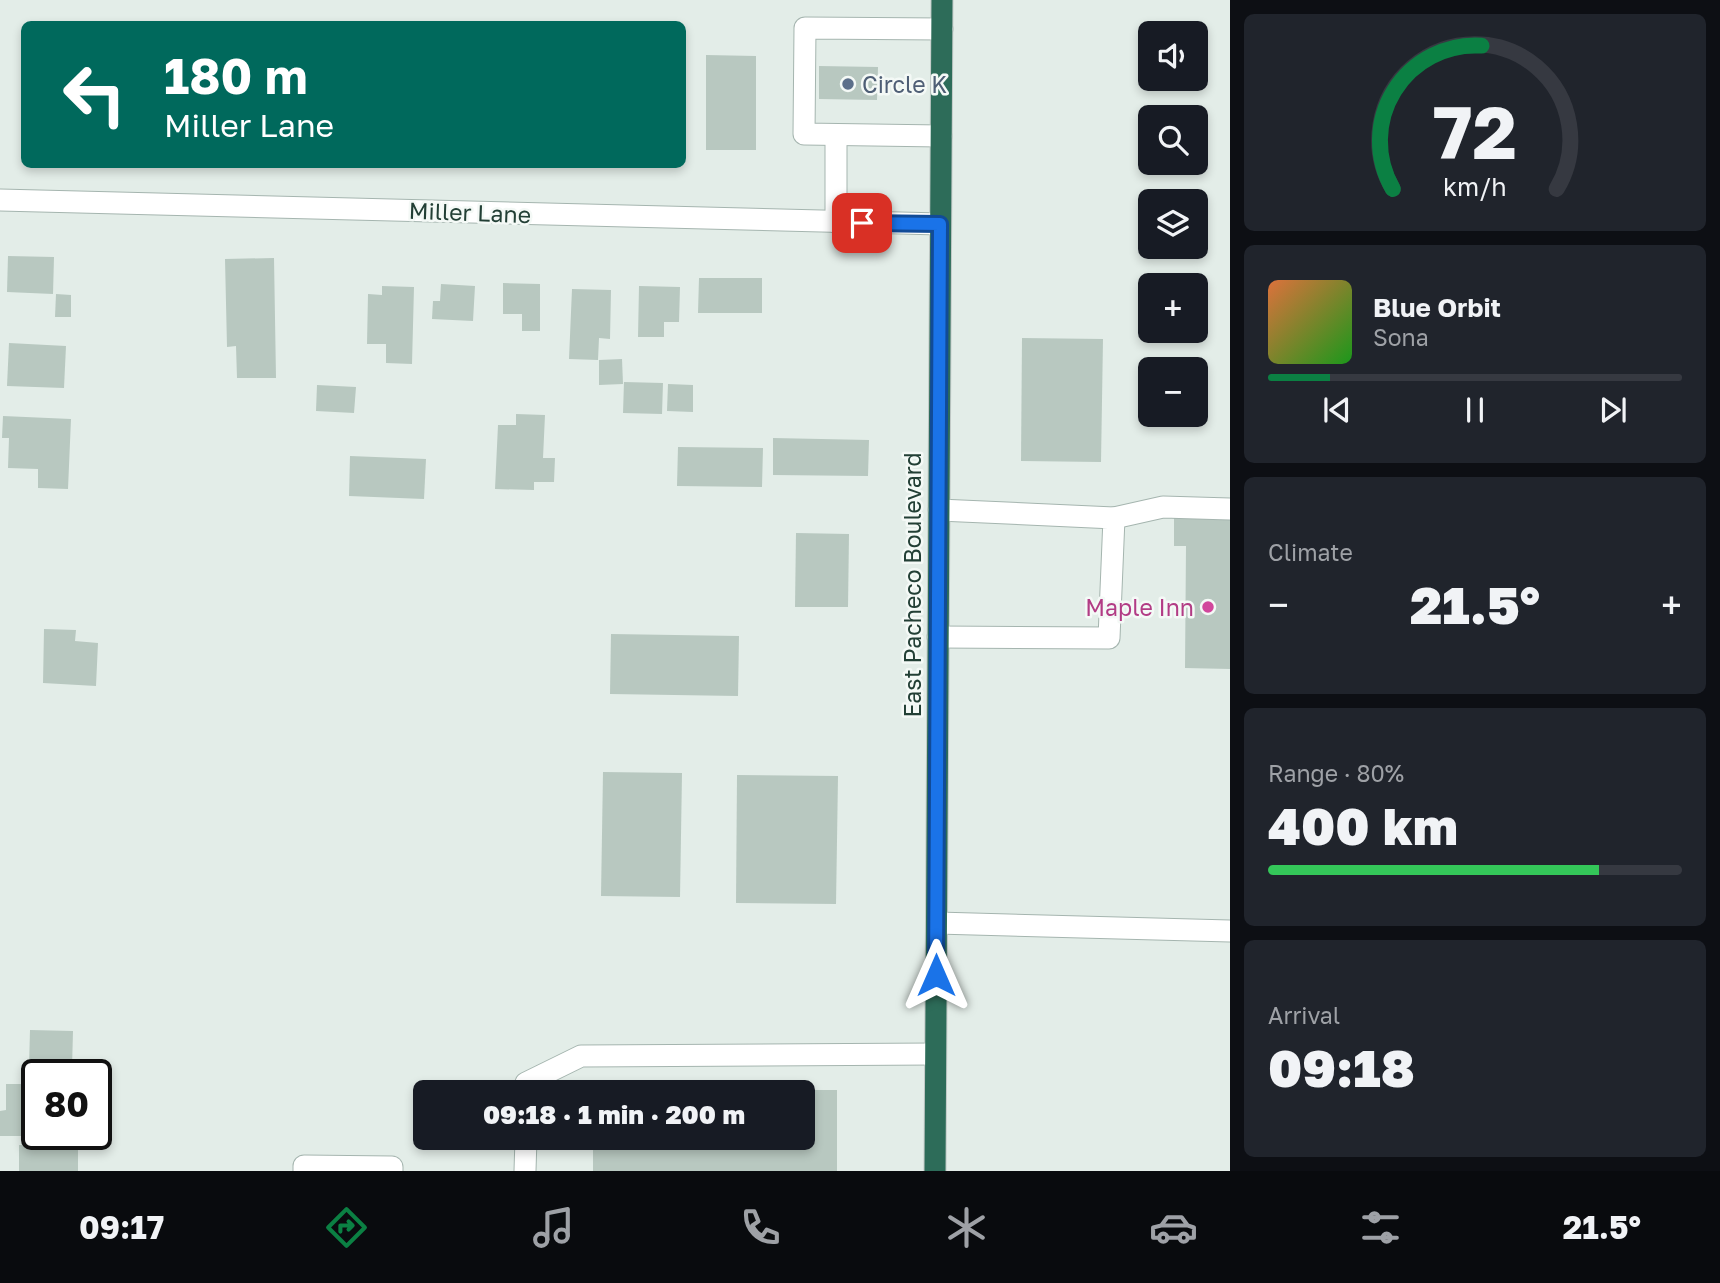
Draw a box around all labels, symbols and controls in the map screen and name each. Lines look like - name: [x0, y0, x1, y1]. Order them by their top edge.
- map controls: [1138, 21, 1208, 427]
- button: sound: [1138, 21, 1208, 91]
- text: 180 m: [164, 46, 308, 105]
- icon: left: [49, 49, 140, 140]
- place label: Circle K: [862, 70, 947, 98]
- marker: Circle K: [840, 76, 856, 92]
- text: 72: [1433, 88, 1517, 175]
- button: search: [1138, 105, 1208, 175]
- text: Miller Lane: [164, 106, 334, 144]
- text: km/h: [1443, 171, 1507, 202]
- button: layers: [1138, 189, 1208, 259]
- pin: [832, 193, 892, 253]
- street label: Miller Lane: [408, 196, 532, 228]
- icon: arrive: [843, 204, 881, 242]
- button: +: [1138, 273, 1208, 343]
- text: Blue Orbit: [1373, 292, 1501, 323]
- text: Sona: [1373, 323, 1429, 351]
- button: −: [1138, 357, 1208, 427]
- icon: previous: [1318, 391, 1356, 429]
- icon: pause: [1456, 391, 1494, 429]
- icon: next: [1594, 391, 1632, 429]
- street label: East Pacheco Boulevard: [898, 452, 926, 718]
- text: Climate: [1268, 538, 1353, 566]
- text: 21.5°: [1410, 573, 1540, 635]
- text: −: [1268, 582, 1289, 627]
- text: +: [1661, 582, 1682, 627]
- place label: Maple Inn: [1085, 593, 1194, 621]
- marker: Maple Inn: [1200, 599, 1216, 615]
- text: Range · 80%: [1268, 759, 1404, 787]
- text: 400 km: [1268, 794, 1458, 856]
- position arrow: [899, 938, 973, 1012]
- text: Arrival: [1268, 1001, 1340, 1029]
- text: 09:18: [1268, 1036, 1415, 1098]
- speed limit sign: 80: [21, 1059, 112, 1150]
- text: 09:18 · 1 min · 200 m: [483, 1099, 745, 1130]
- icon: directions: [322, 1203, 371, 1252]
- icon: music: [529, 1203, 578, 1252]
- icon: phone: [736, 1203, 785, 1252]
- icon: climate: [942, 1203, 991, 1252]
- icon: car: [1149, 1203, 1198, 1252]
- icon: filters: [1356, 1203, 1405, 1252]
- text: 09:17: [79, 1208, 164, 1246]
- text: 21.5°: [1563, 1208, 1641, 1246]

